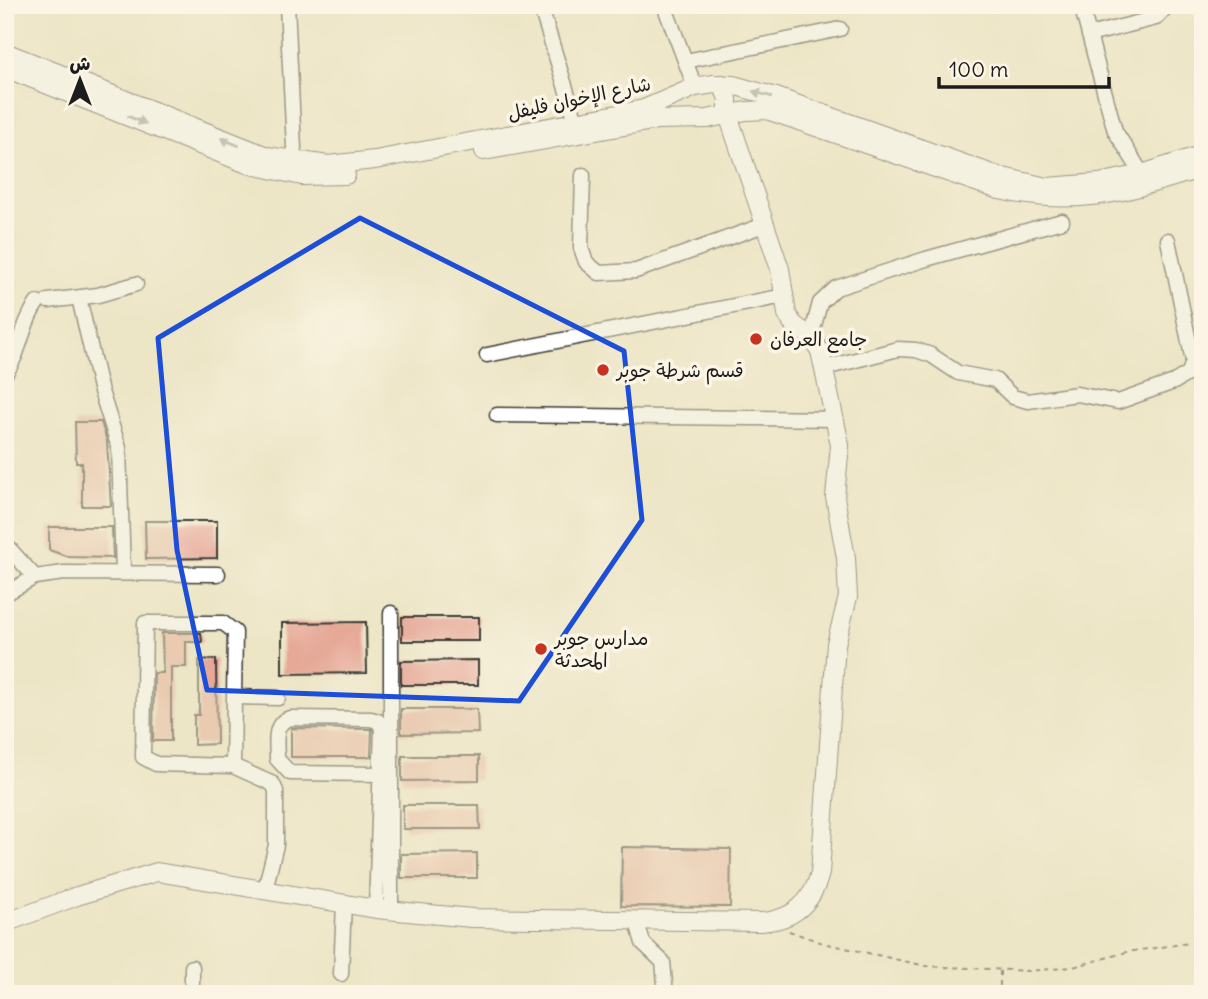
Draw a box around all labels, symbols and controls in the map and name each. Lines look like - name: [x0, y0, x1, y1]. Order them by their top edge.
- north arrow: [46, 46, 116, 116]
- scale bar: [939, 46, 1108, 90]
- text: ش: [70, 51, 91, 75]
- text: 100 m: [949, 56, 1008, 83]
- street label: شارع الإخوان فليفل: [505, 71, 653, 127]
- one-way arrow: [751, 88, 772, 98]
- one-way arrow: [127, 114, 148, 125]
- one-way arrow: [220, 136, 241, 147]
- place label: جامع العرفان: [770, 327, 867, 353]
- marker: جامع العرفان: [748, 331, 764, 347]
- place label: قسم شرطة جوبر: [615, 358, 744, 385]
- marker: قسم شرطة جوبر: [595, 362, 611, 378]
- place label: مدارس جوبر المحدثة: [553, 626, 648, 672]
- marker: مدارس جوبر المحدثة: [533, 641, 549, 657]

